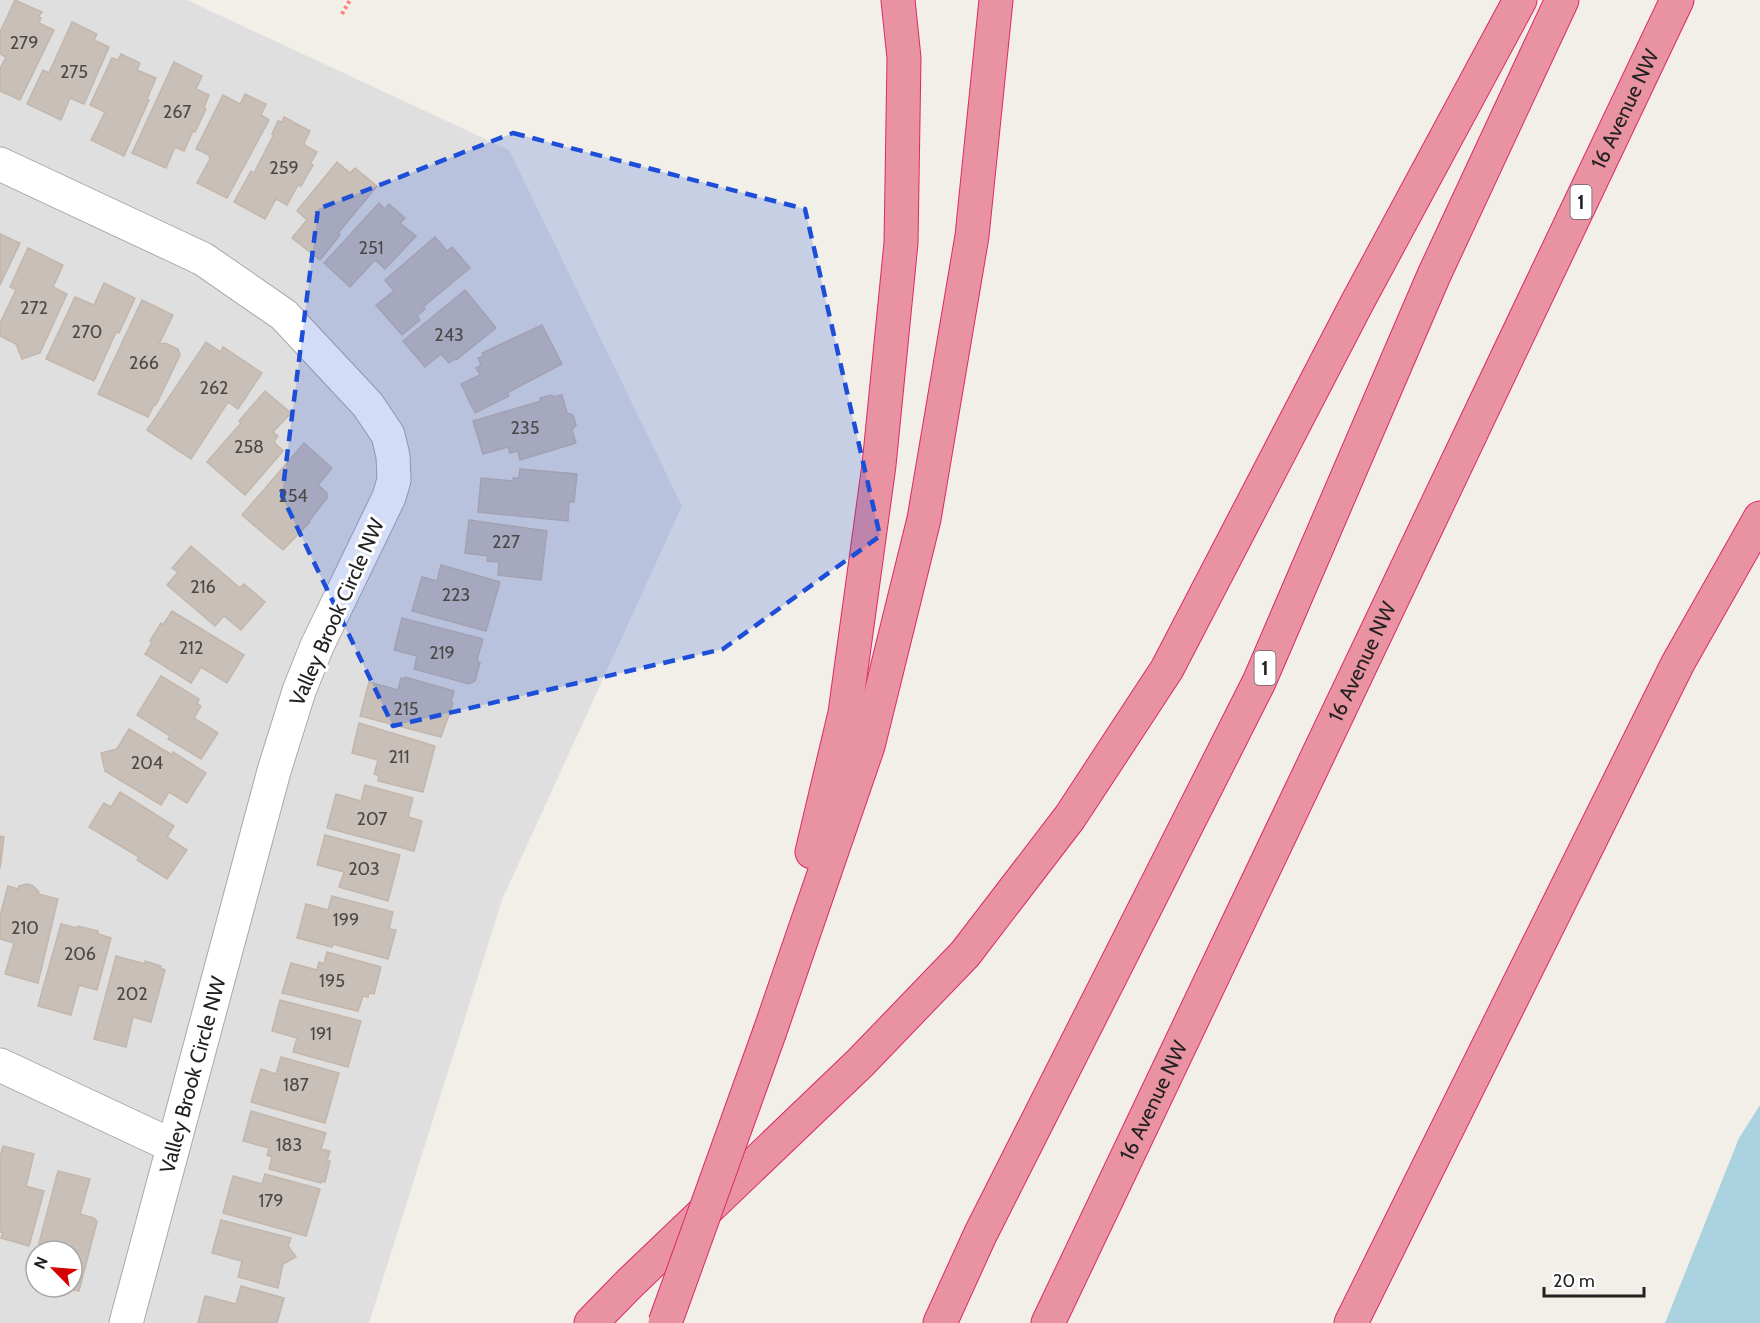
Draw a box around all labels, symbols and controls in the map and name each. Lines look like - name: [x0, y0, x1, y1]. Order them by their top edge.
- house number: 279: [10, 32, 38, 54]
- street label: 16 Avenue NW: [1586, 45, 1664, 173]
- house number: 275: [60, 61, 88, 83]
- house number: 267: [163, 101, 191, 123]
- house number: 259: [269, 157, 299, 179]
- road number: 1: [1570, 185, 1592, 219]
- house number: 251: [358, 237, 384, 259]
- house number: 272: [20, 297, 48, 319]
- house number: 270: [72, 321, 102, 343]
- house number: 243: [434, 324, 464, 346]
- house number: 266: [129, 352, 159, 374]
- house number: 262: [199, 377, 229, 399]
- house number: 235: [511, 417, 539, 439]
- house number: 258: [234, 436, 264, 458]
- house number: 254: [278, 485, 308, 507]
- street label: Valley Brook Circle NW: [284, 514, 389, 709]
- house number: 227: [492, 531, 520, 553]
- house number: 216: [190, 576, 216, 598]
- house number: 223: [442, 584, 470, 606]
- street label: 16 Avenue NW: [1323, 598, 1401, 726]
- house number: 212: [179, 637, 203, 659]
- house number: 219: [429, 642, 455, 664]
- road number: 1: [1254, 651, 1276, 685]
- house number: 215: [393, 698, 419, 720]
- house number: 211: [388, 746, 410, 768]
- house number: 204: [131, 752, 163, 774]
- house number: 207: [357, 808, 387, 830]
- house number: 203: [348, 858, 380, 880]
- house number: 199: [333, 909, 359, 931]
- house number: 210: [11, 917, 39, 939]
- house number: 206: [64, 943, 96, 965]
- house number: 195: [319, 970, 345, 992]
- street label: Valley Brook Circle NW: [154, 974, 231, 1176]
- house number: 202: [116, 983, 148, 1005]
- house number: 191: [310, 1023, 332, 1045]
- street label: 16 Avenue NW: [1114, 1037, 1192, 1165]
- house number: 187: [283, 1074, 309, 1096]
- house number: 183: [276, 1134, 302, 1156]
- house number: 179: [258, 1190, 284, 1212]
- north arrow: [24, 1239, 84, 1299]
- text: N: [30, 1254, 52, 1272]
- scale bar: [1544, 1260, 1644, 1298]
- text: 20 m: [1553, 1270, 1595, 1292]

